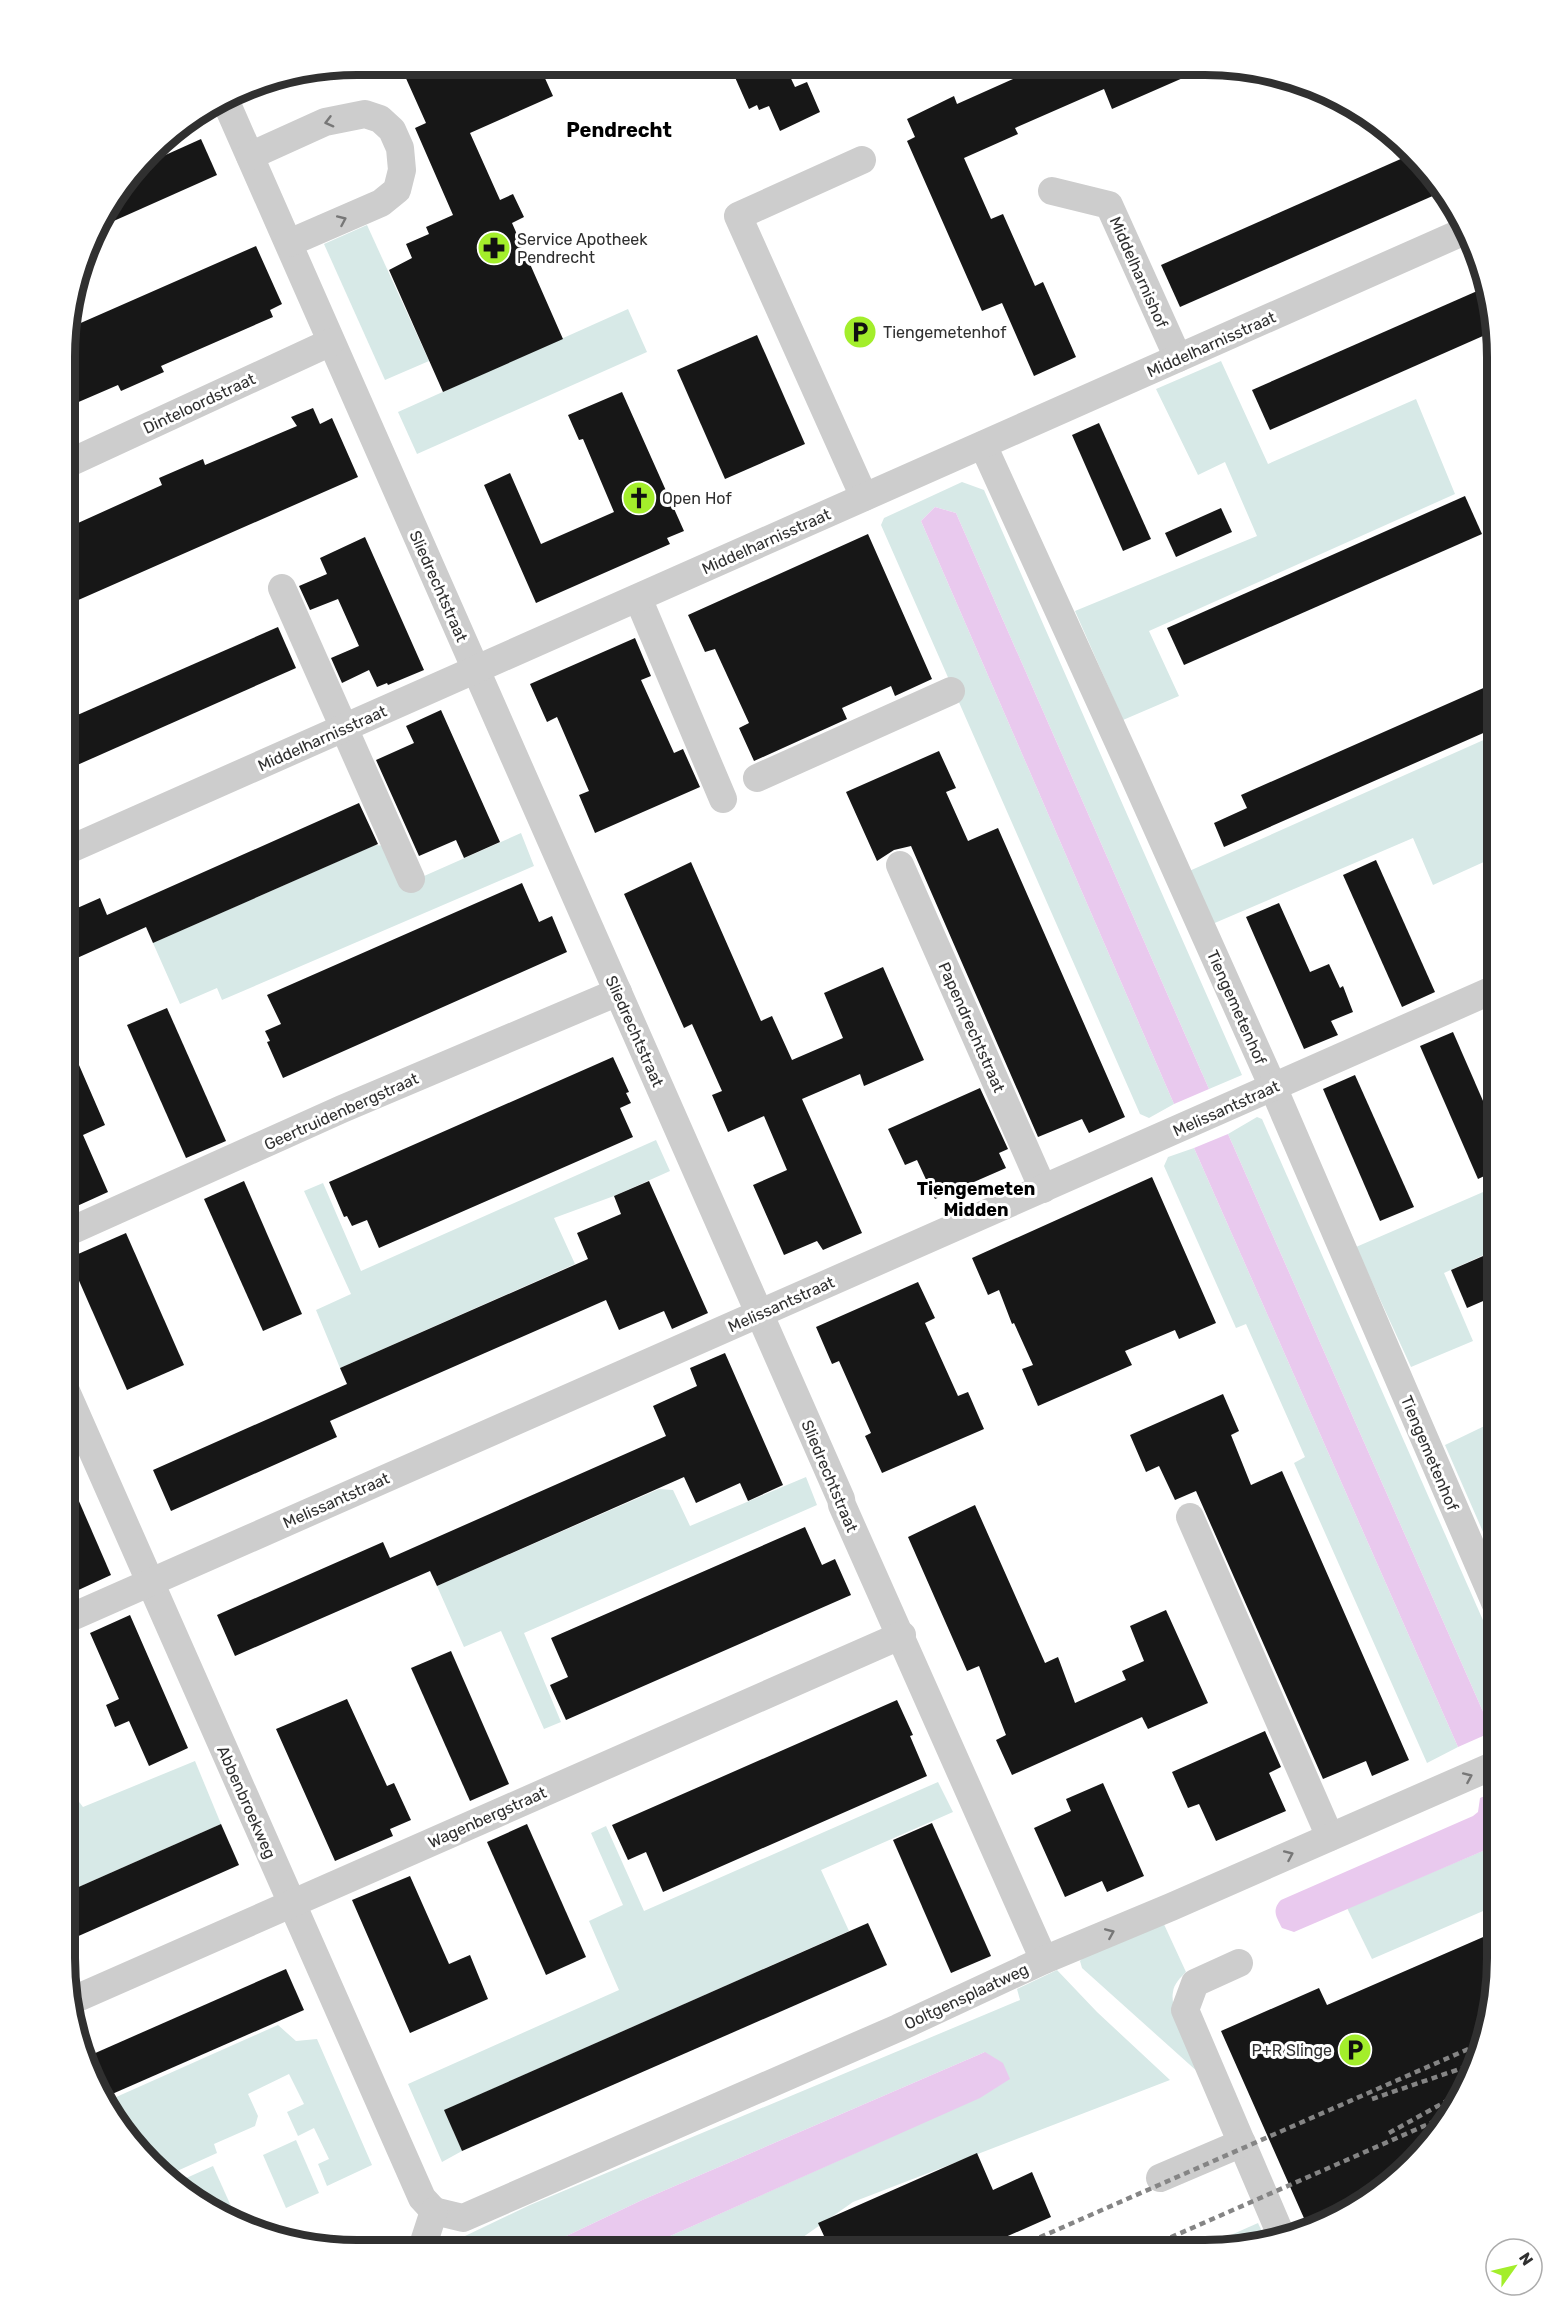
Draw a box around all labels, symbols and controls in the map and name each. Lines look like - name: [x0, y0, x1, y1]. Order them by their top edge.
- one-way arrow: [324, 115, 335, 127]
- district label: Pendrecht: [566, 118, 672, 142]
- street label: Middelharnishof: [1105, 214, 1172, 332]
- one-way arrow: [336, 215, 347, 227]
- pharmacy icon: Service Apotheek Pendrecht: [476, 230, 512, 266]
- place label: Service Apotheek Pendrecht: [517, 230, 648, 267]
- street label: Middelharnisstraat: [1144, 308, 1279, 381]
- parking icon: Tiengemetenhof: [842, 314, 878, 350]
- place label: Tiengemetenhof: [883, 323, 1007, 342]
- street label: Dinteloordstraat: [140, 369, 258, 438]
- church icon: Open Hof: [621, 480, 657, 516]
- place label: Open Hof: [662, 489, 732, 508]
- street label: Middelharnisstraat: [699, 505, 834, 578]
- street label: Sliedrechtstraat: [405, 528, 472, 645]
- street label: Middelharnisstraat: [255, 702, 390, 775]
- street label: Tiengemetenhof: [1203, 947, 1271, 1068]
- street label: Papendrechtstraat: [934, 959, 1009, 1095]
- street label: Sliedrechtstraat: [601, 973, 668, 1090]
- street label: Geertruidenbergstraat: [261, 1069, 421, 1154]
- street label: Melissantstraat: [1170, 1076, 1282, 1140]
- district label: Tiengemeten Midden: [917, 1178, 1035, 1221]
- street label: Melissantstraat: [725, 1272, 837, 1336]
- street label: Tiengemetenhof: [1397, 1393, 1463, 1514]
- street label: Sliedrechtstraat: [797, 1417, 862, 1535]
- street label: Melissantstraat: [280, 1468, 392, 1532]
- street label: Abbenbroekweg: [213, 1743, 280, 1862]
- one-way arrow: [1461, 1772, 1472, 1784]
- street label: Wagenbergstraat: [425, 1783, 549, 1852]
- one-way arrow: [1282, 1850, 1293, 1862]
- one-way arrow: [1104, 1928, 1115, 1940]
- street label: Ooltgensplaatweg: [901, 1959, 1031, 2034]
- parking icon: P+R Slinge: [1337, 2032, 1373, 2068]
- place label: P+R Slinge: [1251, 2041, 1332, 2060]
- north arrow: [1484, 2237, 1544, 2297]
- text: N: [1515, 2249, 1537, 2269]

